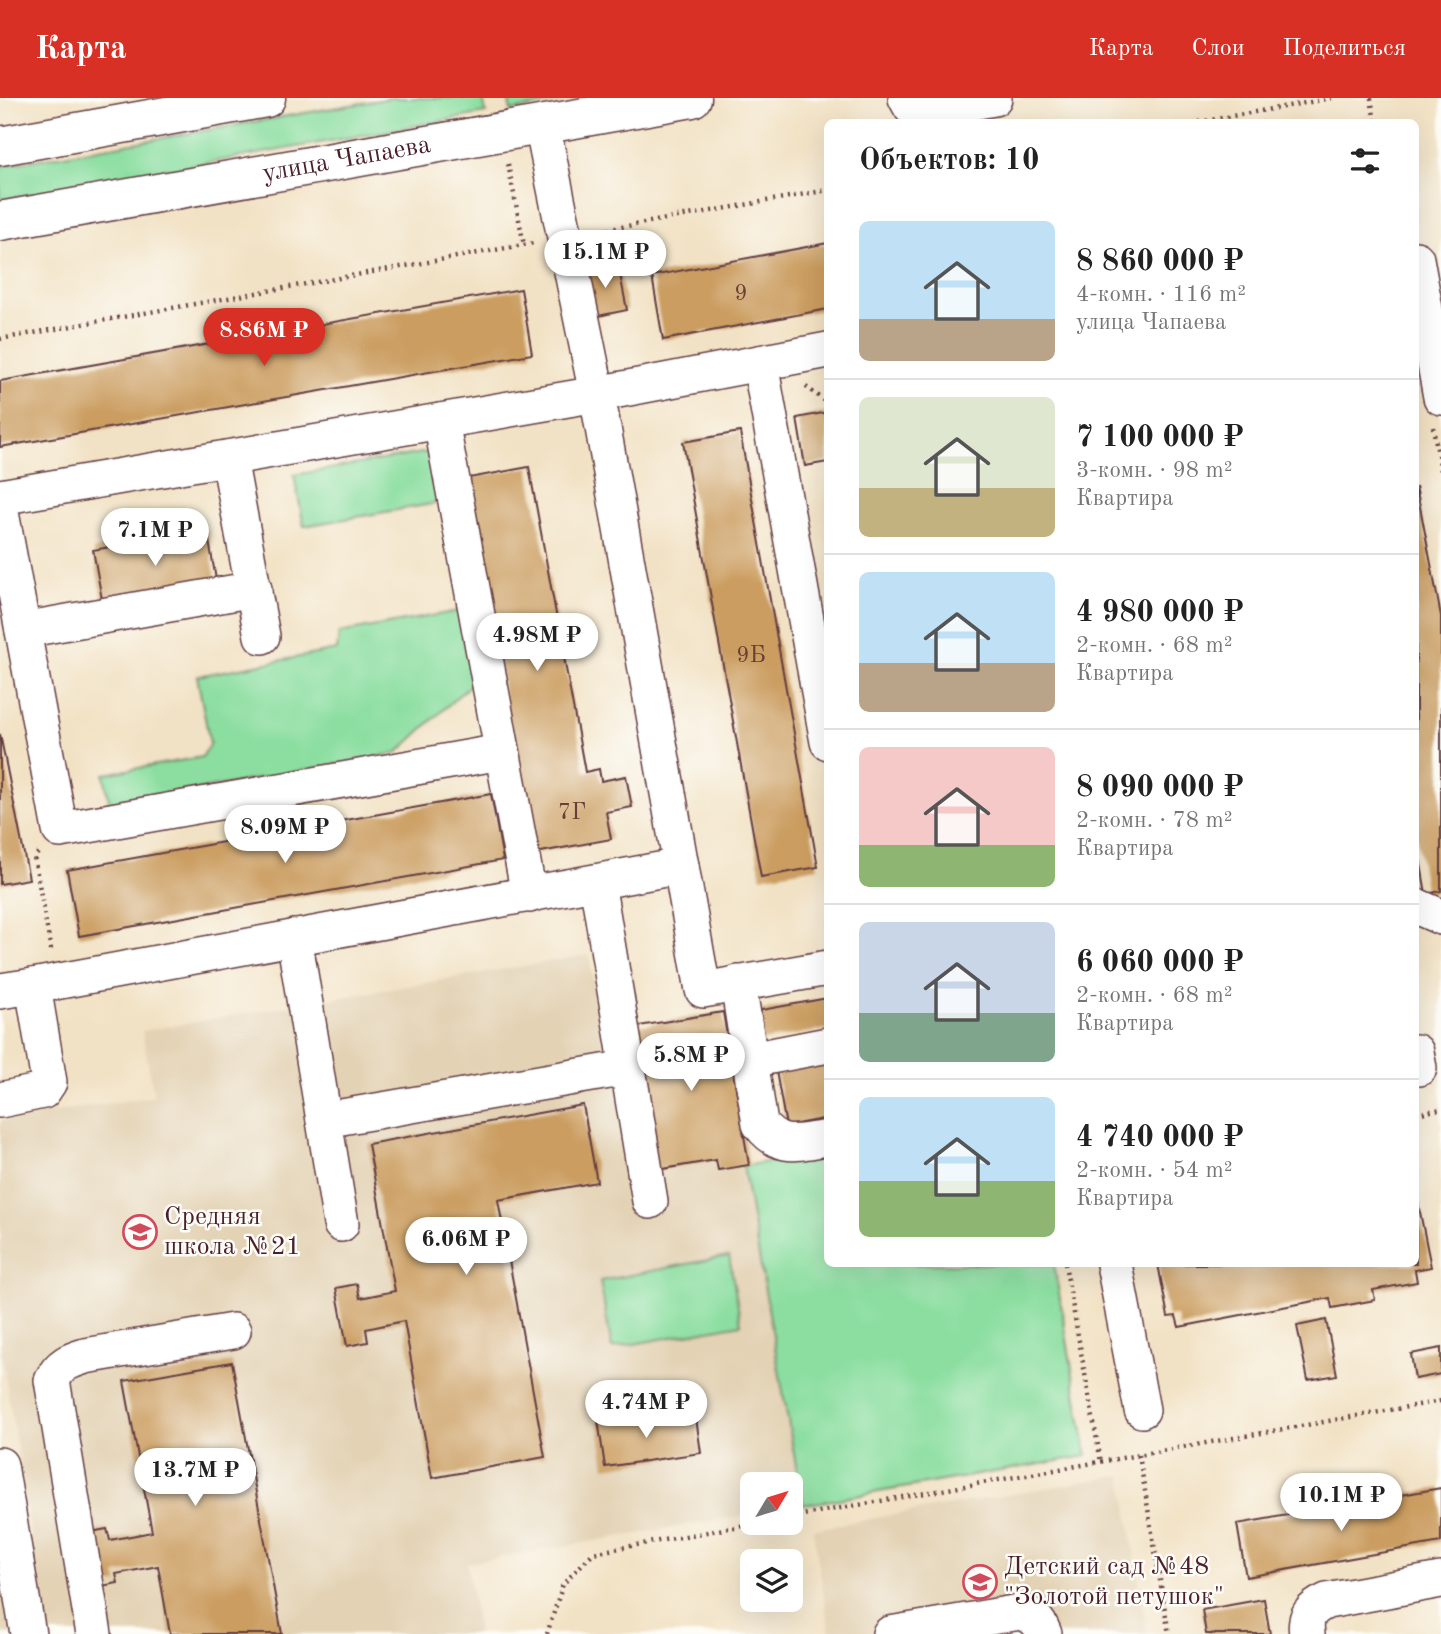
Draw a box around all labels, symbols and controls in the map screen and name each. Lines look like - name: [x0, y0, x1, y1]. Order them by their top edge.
- text: Карта: [35, 33, 127, 66]
- text: Карта: [1089, 37, 1154, 61]
- text: Слои: [1192, 37, 1245, 61]
- text: Поделиться: [1283, 37, 1406, 61]
- street label: улица Чапаева: [261, 132, 433, 187]
- icon: filters: [1346, 142, 1384, 180]
- text: Объектов: 10: [859, 146, 1039, 176]
- pin: 15.1M ₽: [540, 230, 670, 290]
- text: 15.1M ₽: [560, 241, 650, 264]
- text: 8 860 000 ₽: [1076, 247, 1244, 277]
- icon: home: [915, 249, 999, 333]
- house number: 9: [734, 282, 748, 305]
- text: 4-комн. · 116 m²: [1076, 283, 1246, 306]
- pin: 8.86M ₽: [199, 308, 329, 368]
- text: улица Чапаева: [1076, 311, 1226, 334]
- text: 8.86M ₽: [219, 319, 309, 342]
- text: 7 100 000 ₽: [1076, 423, 1244, 453]
- icon: home: [915, 425, 999, 509]
- text: 3-комн. · 98 m²: [1076, 459, 1233, 482]
- text: Квартира: [1076, 487, 1174, 510]
- pin: 7.1M ₽: [98, 508, 212, 568]
- text: 7.1M ₽: [117, 519, 193, 542]
- text: 4 980 000 ₽: [1076, 598, 1244, 628]
- icon: home: [915, 600, 999, 684]
- pin: 4.98M ₽: [472, 614, 602, 673]
- text: 4.98M ₽: [492, 624, 582, 647]
- text: 2-комн. · 68 m²: [1076, 634, 1233, 657]
- house number: 9Б: [736, 644, 766, 667]
- text: Квартира: [1076, 662, 1174, 685]
- text: 8 090 000 ₽: [1076, 773, 1244, 803]
- icon: home: [915, 775, 999, 859]
- house number: 7Г: [558, 801, 586, 824]
- pin: 8.09M ₽: [220, 806, 350, 865]
- text: 2-комн. · 78 m²: [1076, 809, 1233, 832]
- text: 8.09M ₽: [240, 816, 330, 839]
- text: Квартира: [1076, 837, 1174, 860]
- text: 6 060 000 ₽: [1076, 948, 1244, 978]
- icon: home: [915, 950, 999, 1034]
- text: 2-комн. · 68 m²: [1076, 984, 1233, 1007]
- text: Квартира: [1076, 1012, 1174, 1035]
- pin: 5.8M ₽: [634, 1034, 748, 1093]
- text: 5.8M ₽: [653, 1044, 729, 1067]
- text: 4 740 000 ₽: [1076, 1123, 1244, 1153]
- icon: home: [915, 1125, 999, 1209]
- text: 2-комн. · 54 m²: [1076, 1159, 1233, 1182]
- text: Квартира: [1076, 1187, 1174, 1210]
- place label: Средняя школа №21: [164, 1204, 301, 1260]
- school or university icon: Средняя школа №21: [121, 1213, 159, 1251]
- pin: 6.06M ₽: [401, 1218, 531, 1277]
- text: 6.06M ₽: [421, 1228, 511, 1251]
- pin: 4.74M ₽: [581, 1380, 711, 1440]
- text: 4.74M ₽: [601, 1391, 691, 1414]
- pin: 13.7M ₽: [130, 1448, 260, 1508]
- text: 13.7M ₽: [150, 1459, 240, 1482]
- north arrow: [740, 1472, 803, 1535]
- map controls: [740, 1472, 803, 1612]
- pin: 10.1M ₽: [1276, 1474, 1406, 1533]
- text: 10.1M ₽: [1296, 1484, 1386, 1507]
- button: layers: [740, 1549, 803, 1612]
- place label: Детский сад №48 "Золотой петушок": [1004, 1554, 1224, 1610]
- school or university icon: Детский сад №48 "Золотой петушок": [961, 1563, 999, 1601]

